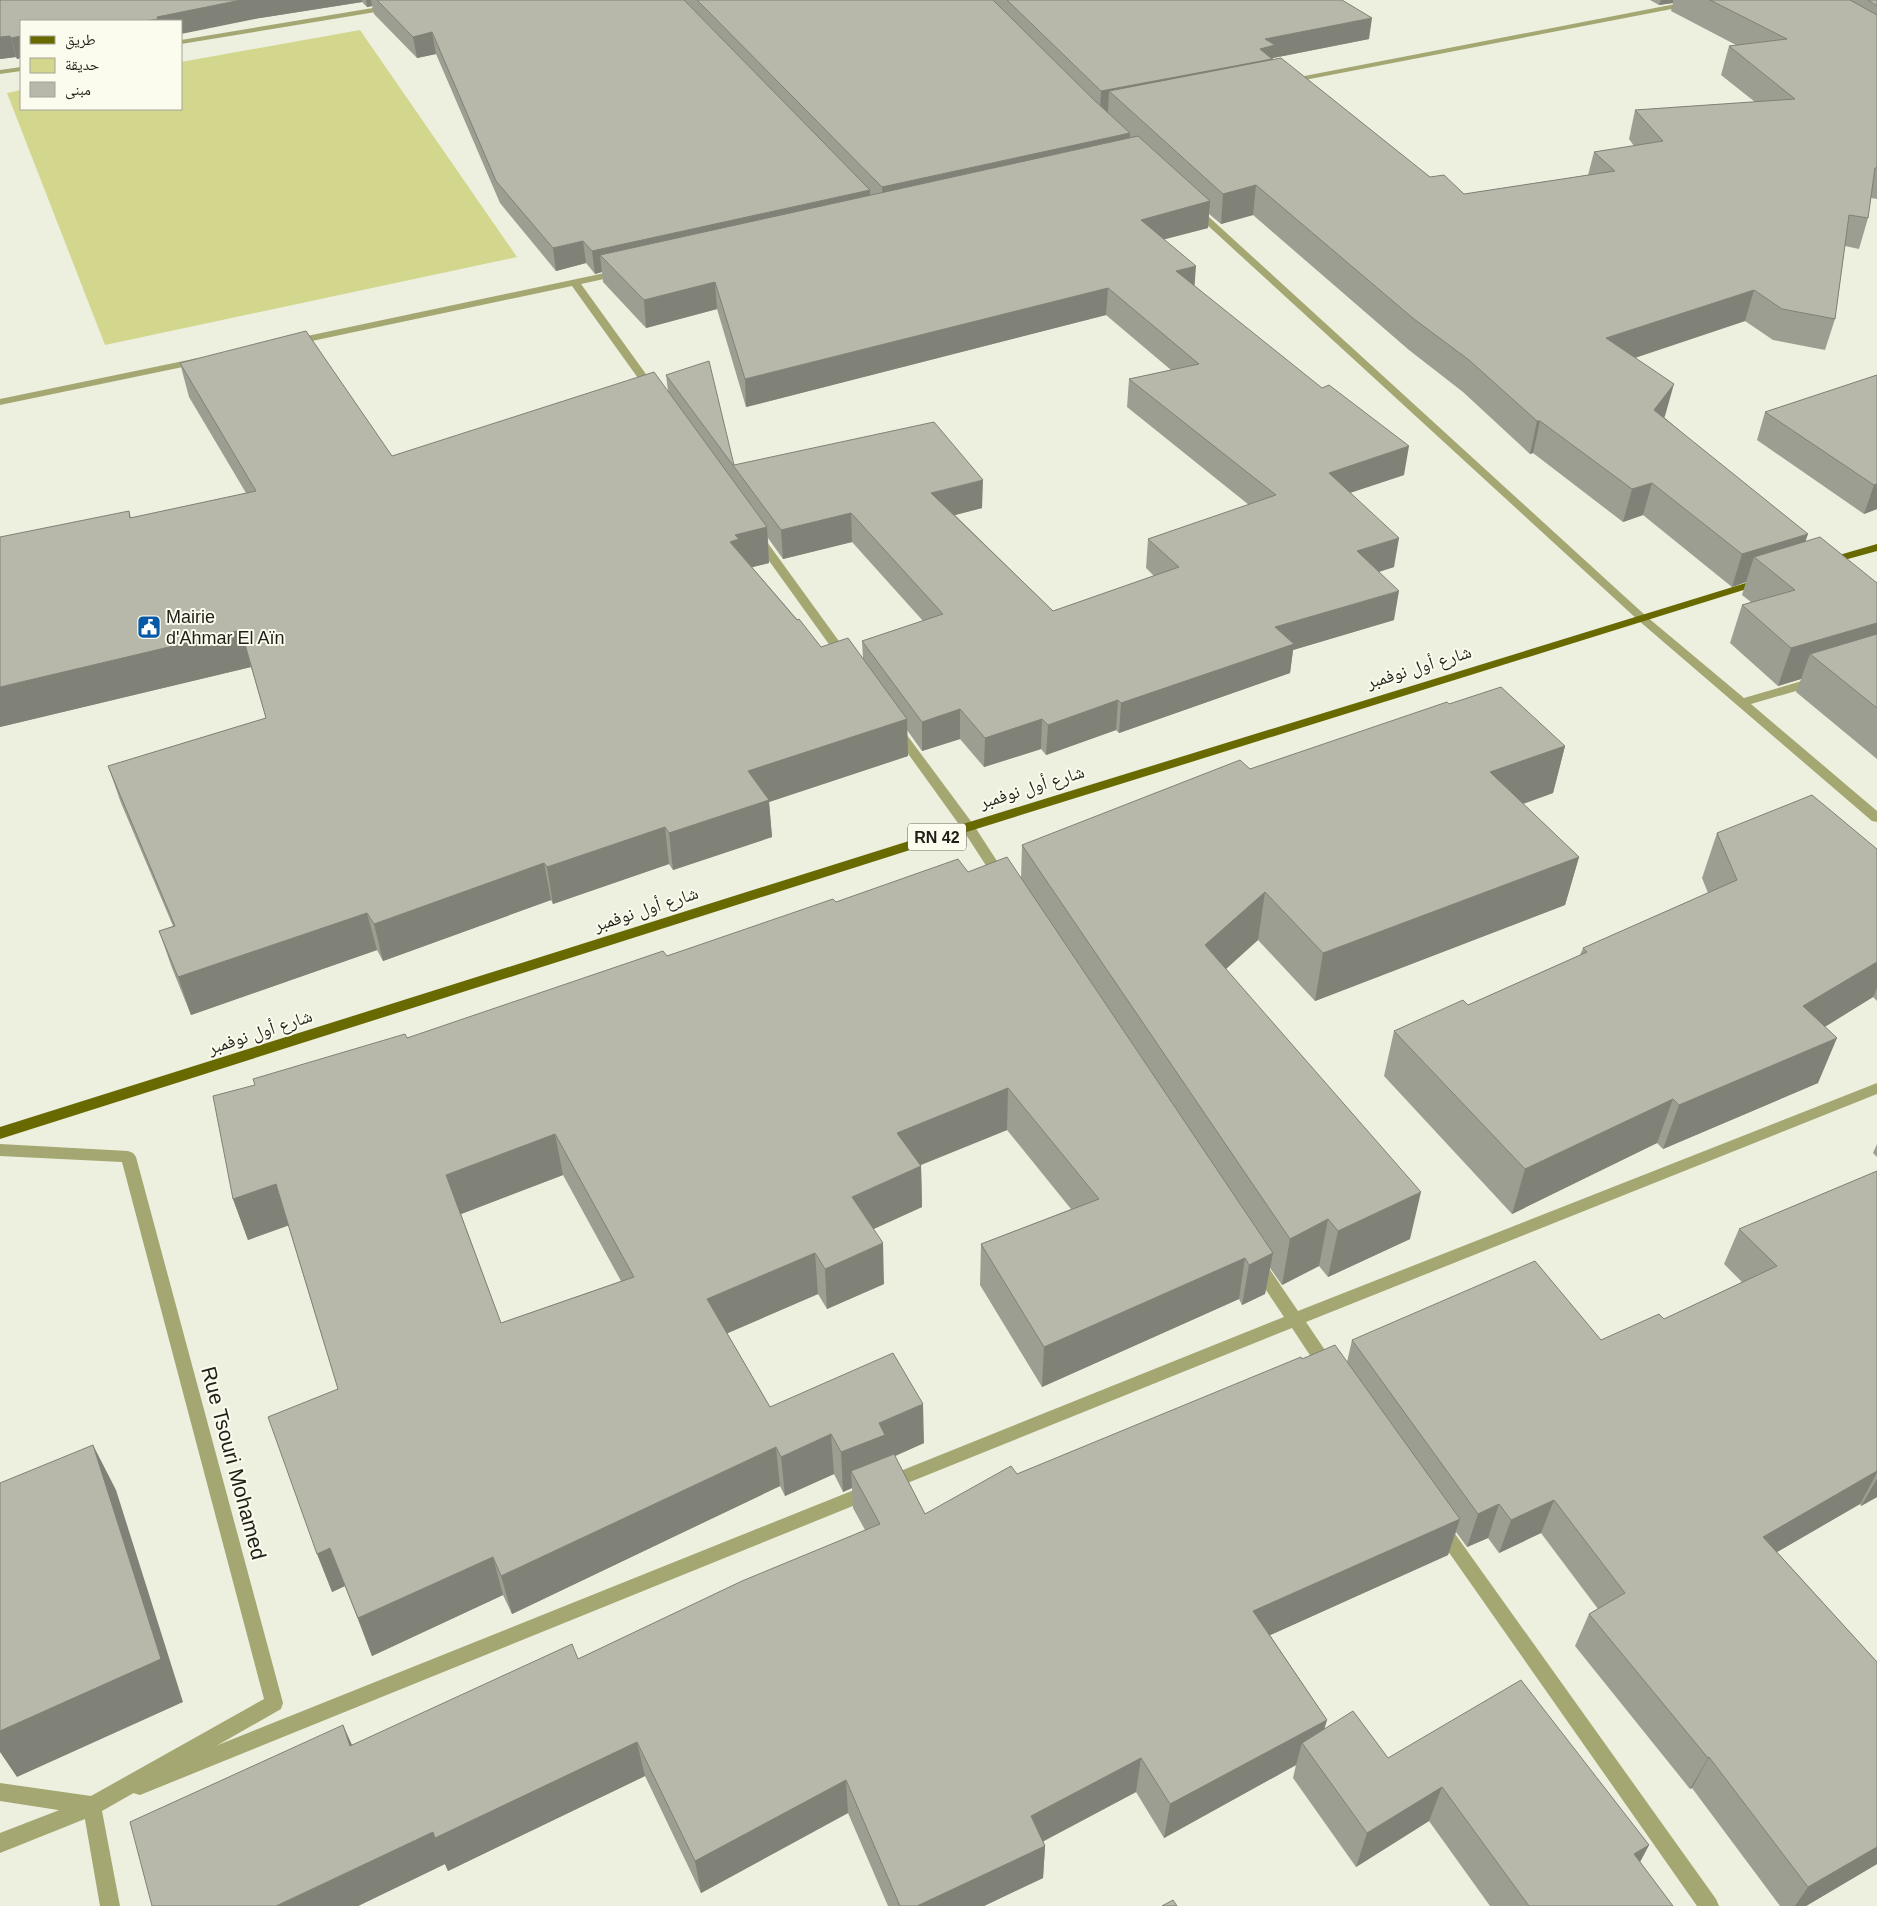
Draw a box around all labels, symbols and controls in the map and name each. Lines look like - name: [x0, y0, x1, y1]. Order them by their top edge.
- legend: [20, 20, 182, 110]
- text: طريق: [65, 31, 96, 50]
- text: حديقة: [65, 56, 100, 73]
- text: مبنى: [65, 81, 91, 100]
- place label: Mairie d'Ahmar El Aïn: [166, 607, 285, 648]
- public building icon: Mairie d'Ahmar El Aïn: [136, 614, 162, 640]
- street label: شارع أول نوفمبر: [1363, 641, 1474, 694]
- street label: شارع أول نوفمبر: [976, 761, 1087, 814]
- road number: RN 42: [908, 824, 966, 850]
- street label: شارع أول نوفمبر: [590, 882, 701, 937]
- street label: شارع أول نوفمبر: [204, 1005, 315, 1060]
- street label: Rue Tsouri Mohamed: [197, 1364, 271, 1562]

